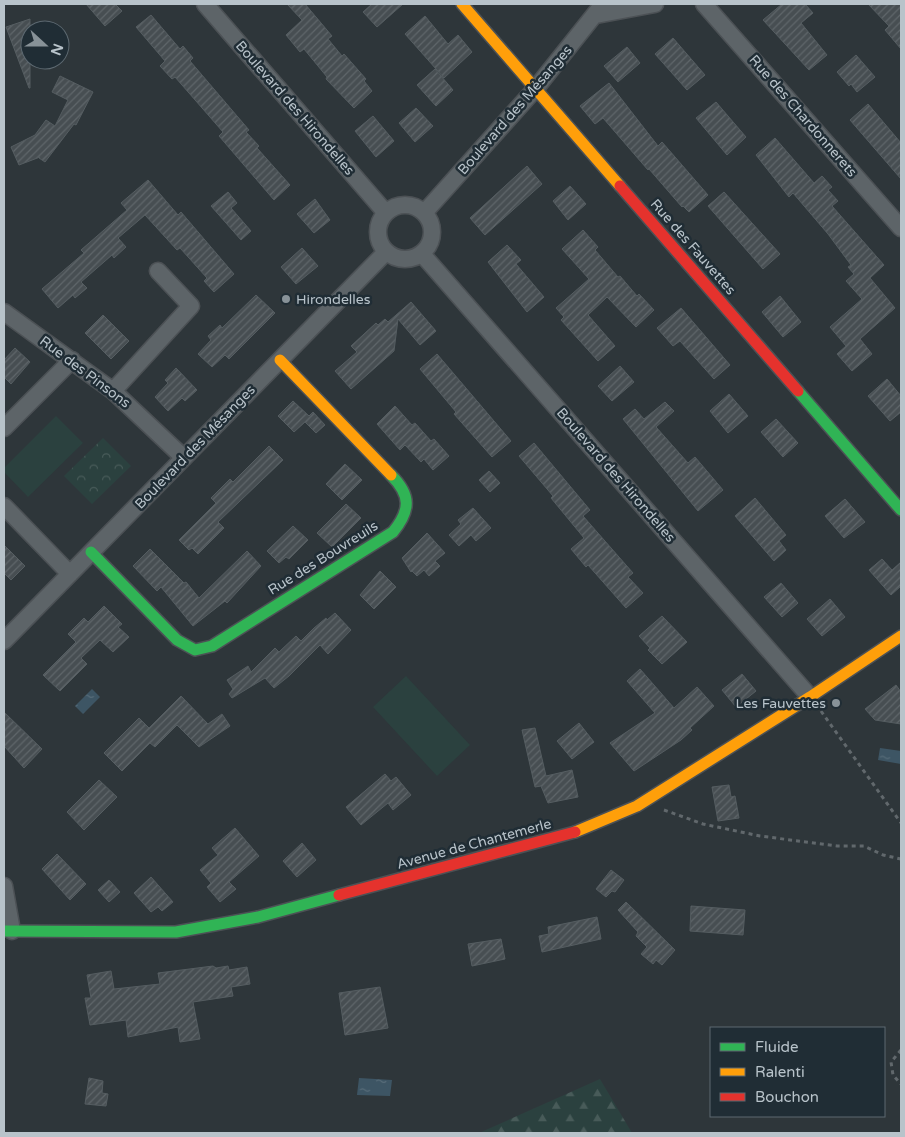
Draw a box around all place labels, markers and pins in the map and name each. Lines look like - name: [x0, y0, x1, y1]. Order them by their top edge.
- place label: Hirondelles: [296, 291, 371, 308]
- marker: Hirondelles: [280, 293, 292, 305]
- place label: Les Fauvettes: [735, 695, 826, 712]
- marker: Les Fauvettes: [830, 697, 842, 709]

